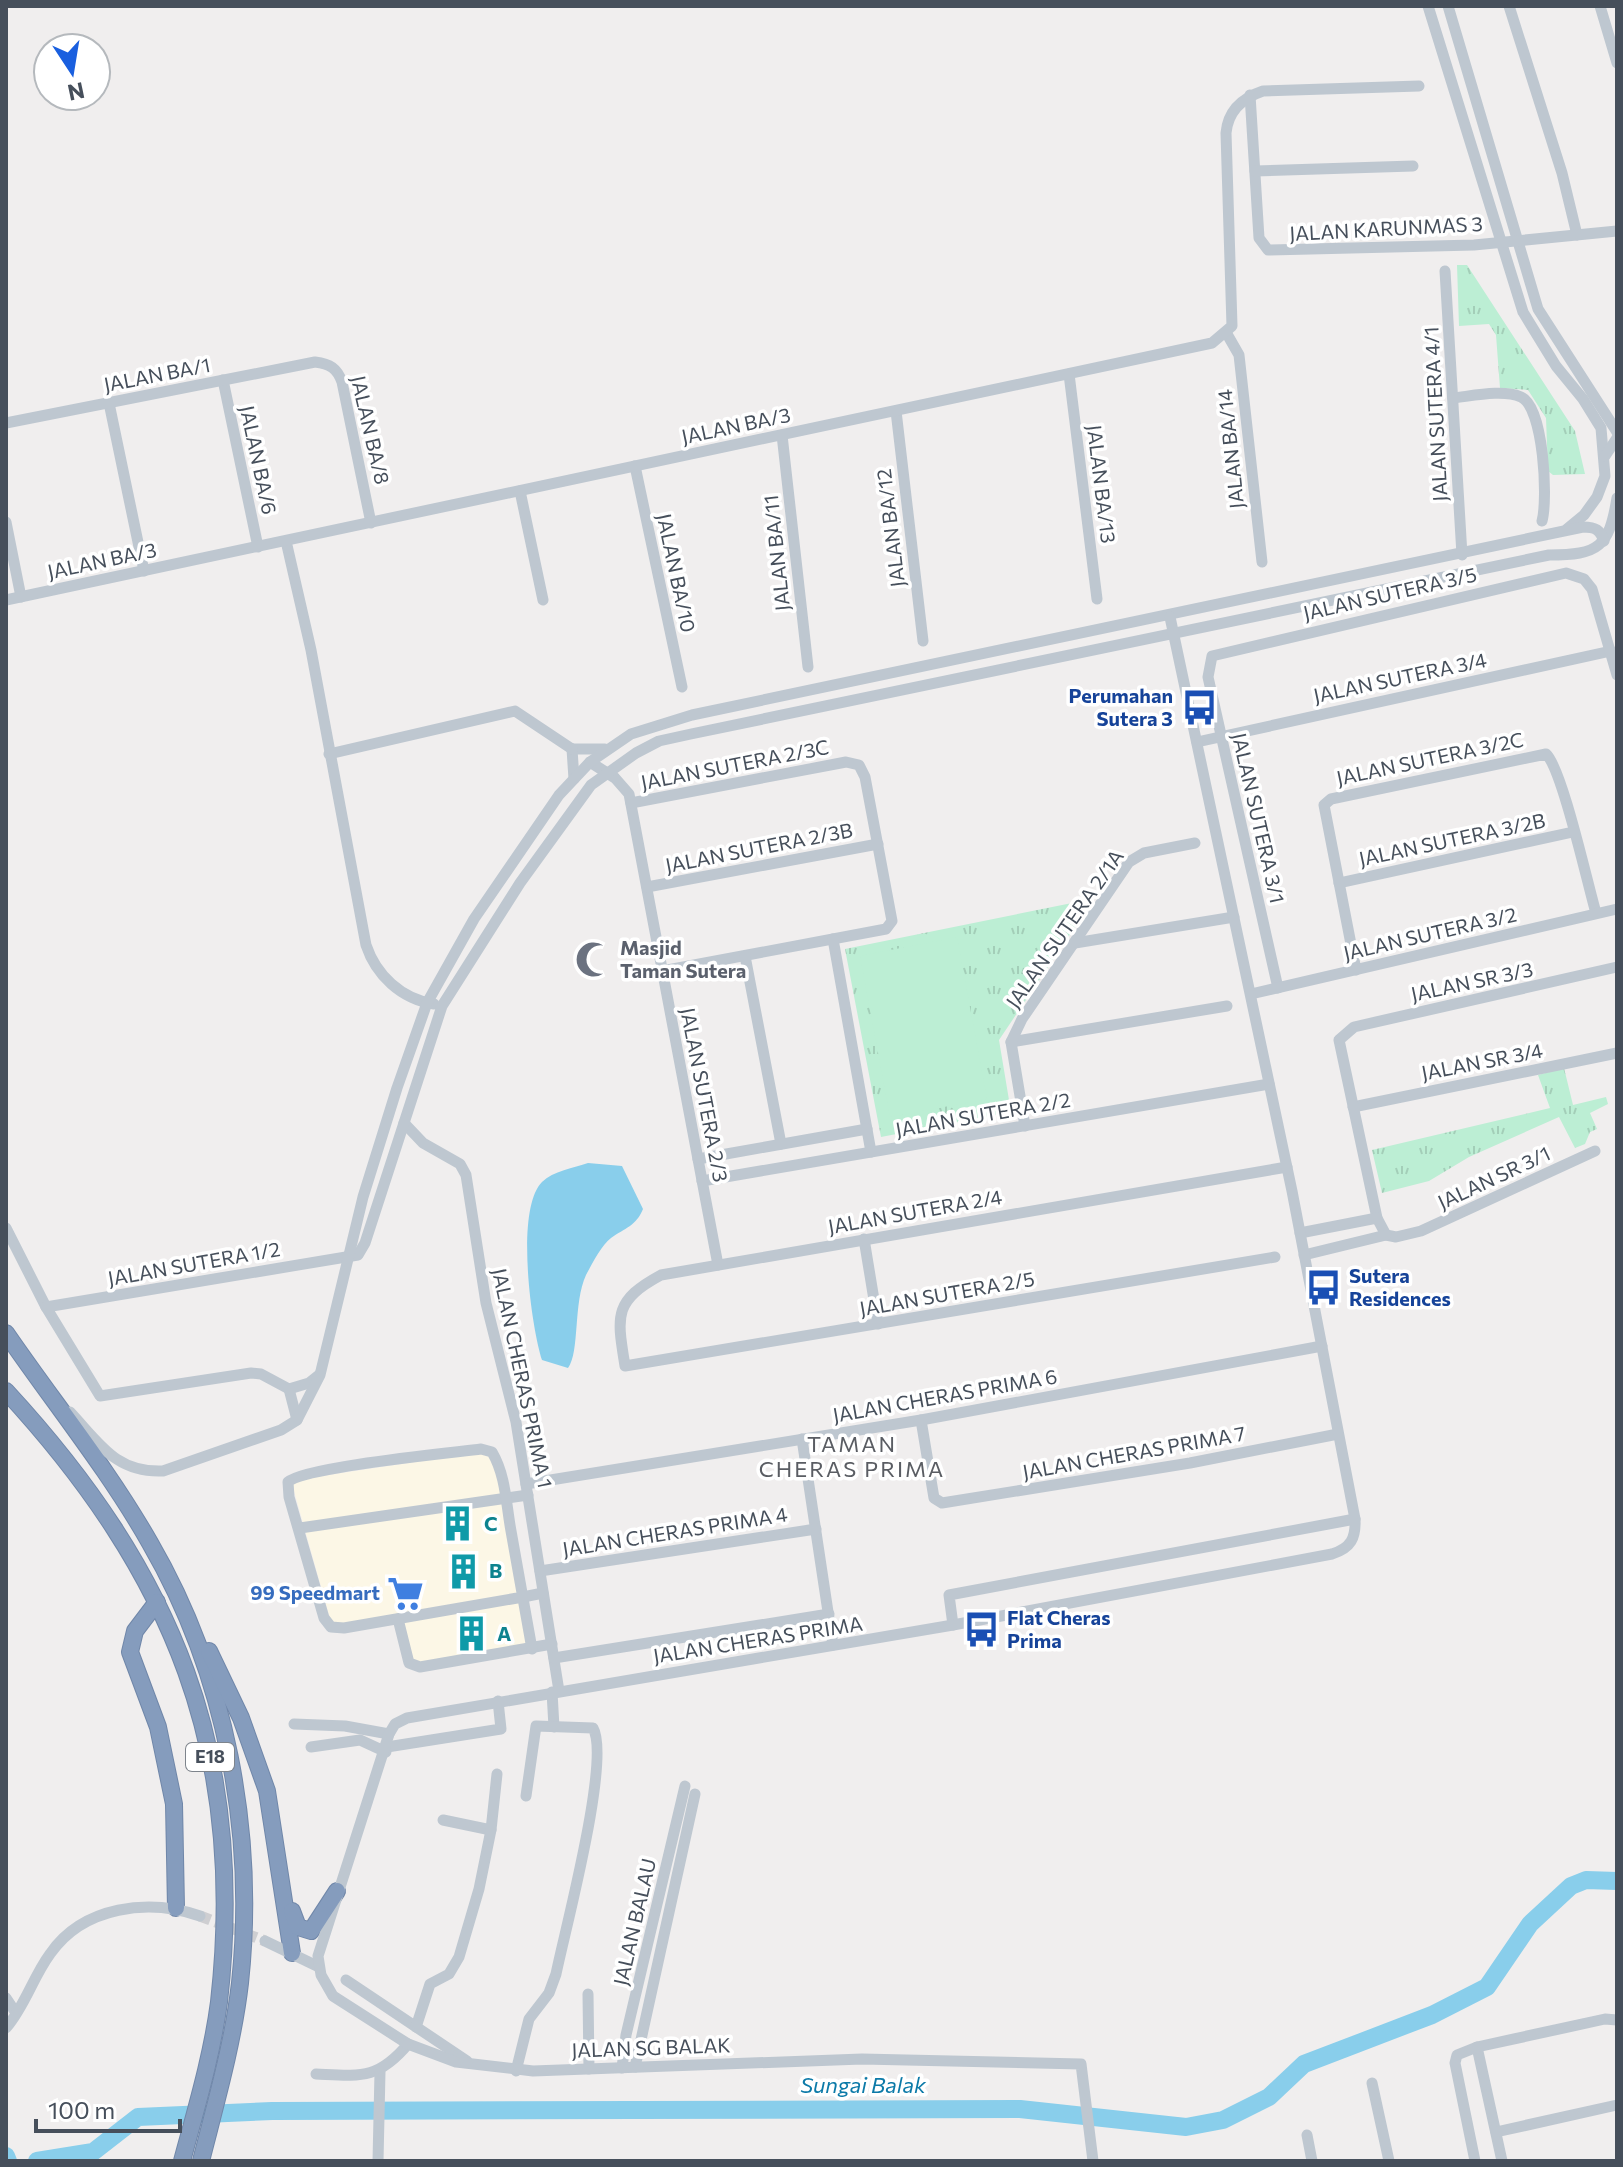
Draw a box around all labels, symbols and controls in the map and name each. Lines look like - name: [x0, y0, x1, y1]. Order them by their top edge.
- north arrow: [32, 32, 112, 112]
- text: N: [65, 77, 87, 107]
- street label: JALAN KARUNMAS 3: [1289, 211, 1483, 245]
- street label: JALAN SUTERA 4/1: [1418, 326, 1452, 502]
- street label: JALAN BA/1: [102, 352, 212, 396]
- street label: JALAN BA/8: [347, 373, 395, 487]
- street label: JALAN BA/14: [1212, 388, 1248, 510]
- street label: JALAN BA/3: [679, 402, 792, 448]
- street label: JALAN BA/6: [236, 403, 282, 517]
- street label: JALAN BA/13: [1083, 423, 1121, 545]
- street label: JALAN BA/12: [871, 468, 909, 589]
- street label: JALAN BA/11: [758, 494, 794, 612]
- street label: JALAN BA/10: [653, 511, 701, 634]
- street label: JALAN BA/3: [45, 537, 158, 583]
- street label: JALAN SUTERA 3/5: [1301, 561, 1479, 625]
- street label: JALAN SUTERA 3/4: [1311, 647, 1488, 707]
- place label: Perumahan Sutera 3: [1068, 683, 1173, 730]
- bus stop icon: Perumahan Sutera 3: [1180, 689, 1218, 727]
- street label: JALAN SUTERA 3/2C: [1334, 726, 1525, 790]
- street label: JALAN SUTERA 3/1: [1228, 730, 1290, 905]
- street label: JALAN SUTERA 2/3C: [639, 734, 831, 794]
- street label: JALAN SUTERA 3/2B: [1356, 808, 1547, 870]
- street label: JALAN SUTERA 2/3B: [663, 817, 855, 877]
- street label: JALAN SUTERA 2/1A: [1000, 844, 1128, 1012]
- street label: JALAN SUTERA 3/2: [1341, 901, 1519, 965]
- place label: Masjid Taman Sutera: [620, 935, 746, 982]
- mosque icon: Masjid Taman Sutera: [575, 940, 613, 978]
- street label: JALAN SR 3/3: [1409, 956, 1535, 1006]
- street label: JALAN SUTERA 2/3: [676, 1006, 734, 1184]
- street label: JALAN SR 3/4: [1419, 1037, 1545, 1085]
- street label: JALAN SUTERA 2/2: [894, 1087, 1072, 1141]
- street label: JALAN SR 3/1: [1434, 1141, 1554, 1214]
- street label: JALAN SUTERA 2/4: [826, 1184, 1004, 1238]
- street label: JALAN SUTERA 1/2: [106, 1236, 282, 1290]
- place label: Sutera Residences: [1349, 1263, 1451, 1310]
- street label: JALAN CHERAS PRIMA 1: [488, 1266, 558, 1490]
- street label: JALAN SUTERA 2/5: [857, 1266, 1036, 1320]
- bus stop icon: Sutera Residences: [1304, 1269, 1342, 1307]
- street label: JALAN CHERAS PRIMA 6: [831, 1363, 1059, 1427]
- street label: JALAN CHERAS PRIMA 7: [1020, 1421, 1247, 1483]
- district label: TAMAN CHERAS PRIMA: [759, 1430, 945, 1482]
- street label: JALAN CHERAS PRIMA 4: [561, 1501, 789, 1561]
- building icon: C: [439, 1505, 477, 1543]
- place label: C: [484, 1511, 498, 1535]
- building icon: B: [444, 1552, 482, 1590]
- place label: B: [489, 1558, 502, 1582]
- supermarket icon: 99 Speedmart: [387, 1574, 425, 1612]
- place label: 99 Speedmart: [250, 1580, 380, 1604]
- place label: Flat Cheras Prima: [1007, 1605, 1110, 1652]
- bus stop icon: Flat Cheras Prima: [962, 1610, 1000, 1648]
- street label: JALAN CHERAS PRIMA: [651, 1611, 864, 1667]
- building icon: A: [452, 1615, 490, 1653]
- place label: A: [497, 1621, 511, 1645]
- road number: E18: [186, 1743, 234, 1771]
- street label: JALAN BALAU: [608, 1856, 660, 1988]
- street label: JALAN SG BALAK: [571, 2032, 731, 2062]
- water label: Sungai Balak: [800, 2071, 927, 2098]
- scale bar: [36, 2083, 180, 2133]
- text: 100 m: [48, 2095, 115, 2124]

